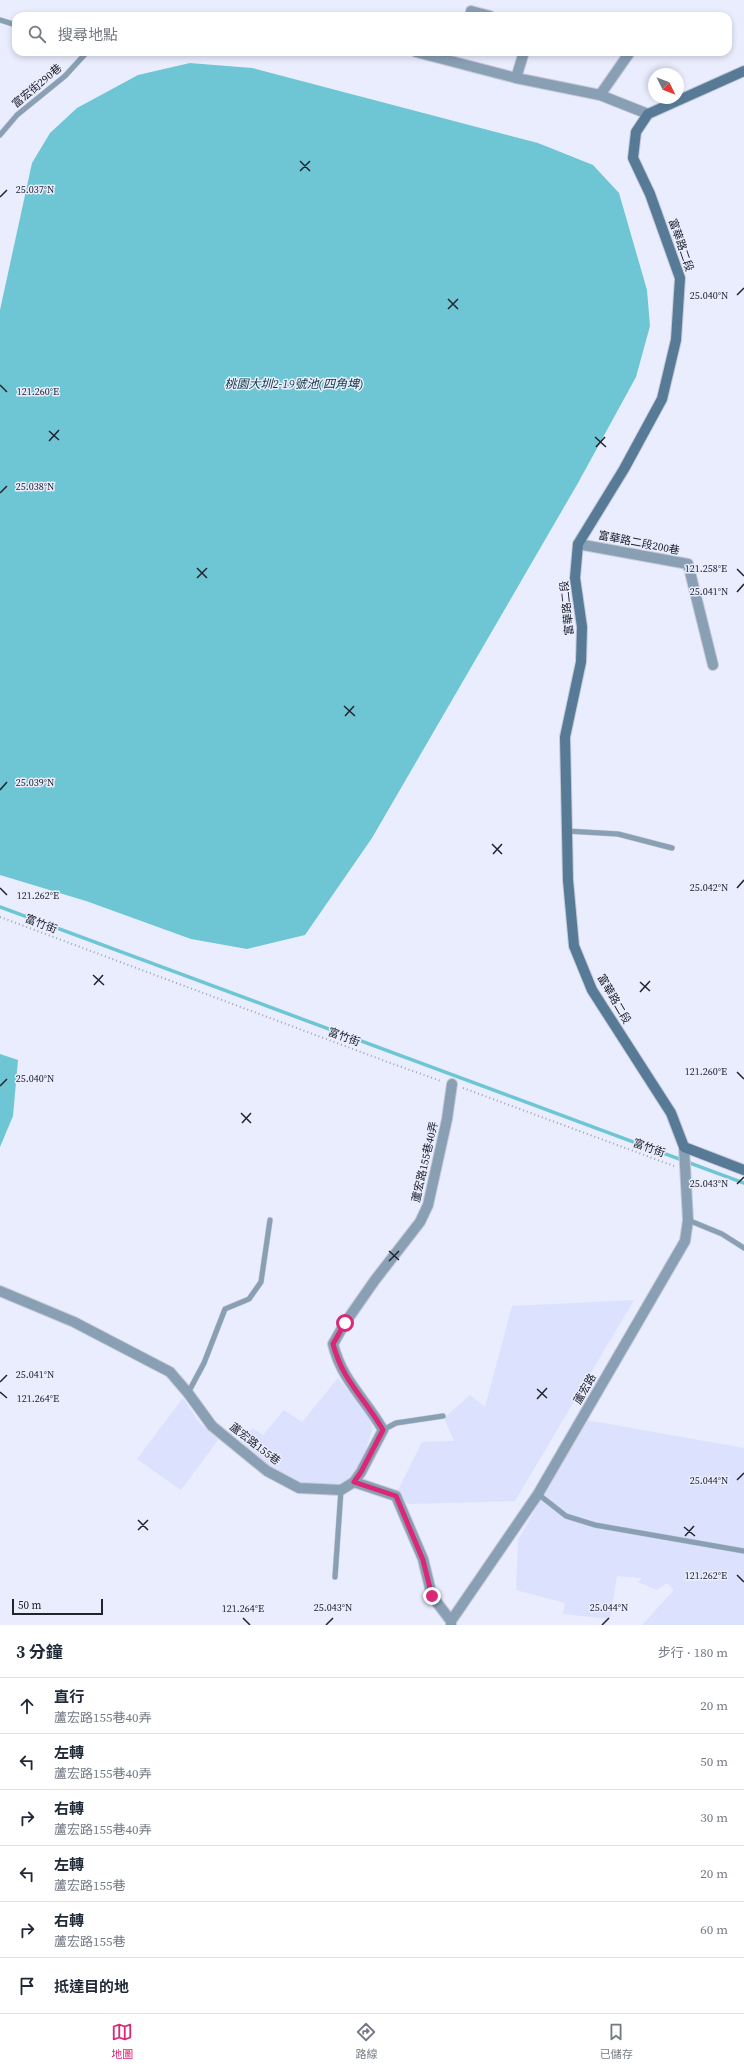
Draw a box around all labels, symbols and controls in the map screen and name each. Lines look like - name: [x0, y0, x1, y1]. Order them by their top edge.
- search box: [12, 12, 732, 56]
- icon: search: [26, 23, 48, 45]
- text: 搜尋地點: [58, 24, 118, 45]
- street label: 富宏街290巷: [9, 61, 65, 111]
- north arrow: [648, 68, 684, 104]
- text: 25.037°N: [16, 183, 54, 196]
- street label: 富華路二段: [665, 217, 697, 273]
- text: 25.040°N: [690, 289, 728, 302]
- water label: 桃園大圳2-19號池(四角埤): [224, 376, 364, 392]
- text: 121.260°E: [17, 385, 59, 398]
- text: 25.038°N: [16, 480, 54, 493]
- street label: 富華路二段200巷: [597, 528, 681, 558]
- text: 121.258°E: [685, 562, 727, 575]
- street label: 富華路二段: [557, 580, 577, 636]
- text: 25.041°N: [690, 585, 728, 598]
- text: 25.039°N: [16, 776, 54, 789]
- text: 25.042°N: [690, 881, 728, 894]
- text: 121.262°E: [17, 889, 59, 902]
- street label: 富竹街: [23, 911, 59, 937]
- street label: 富華路二段: [594, 971, 634, 1027]
- street label: 富竹街: [326, 1024, 362, 1050]
- text: 121.260°E: [685, 1065, 727, 1078]
- text: 25.040°N: [16, 1072, 54, 1085]
- street label: 蘆宏路155巷40弄: [408, 1120, 442, 1204]
- street label: 富竹街: [631, 1135, 667, 1161]
- text: 25.043°N: [690, 1177, 728, 1190]
- route start: [336, 1314, 354, 1332]
- text: 25.041°N: [16, 1368, 54, 1381]
- street label: 蘆宏路: [570, 1371, 600, 1407]
- text: 121.264°E: [17, 1392, 59, 1405]
- street label: 蘆宏路155巷: [227, 1419, 283, 1469]
- text: 25.044°N: [690, 1474, 728, 1487]
- text: 121.262°E: [685, 1569, 727, 1582]
- route end: [423, 1587, 441, 1605]
- scale bar: [12, 1597, 103, 1616]
- text: 50 m: [18, 1598, 41, 1613]
- text: 25.043°N: [314, 1601, 352, 1614]
- text: 25.044°N: [590, 1601, 628, 1614]
- text: 121.264°E: [222, 1602, 264, 1615]
- text: 3 分鐘: [16, 1640, 63, 1664]
- text: 步行 · 180 m: [658, 1644, 728, 1661]
- text: 直行: [54, 1686, 84, 1707]
- icon: ahead: [16, 1695, 38, 1717]
- text: 20 m: [700, 1697, 728, 1714]
- text: 蘆宏路155巷40弄: [54, 1709, 152, 1726]
- text: 左轉: [54, 1742, 84, 1763]
- icon: left: [16, 1751, 38, 1773]
- text: 50 m: [700, 1753, 728, 1770]
- text: 蘆宏路155巷40弄: [54, 1765, 152, 1782]
- text: 右轉: [54, 1798, 84, 1819]
- icon: right: [16, 1807, 38, 1829]
- text: 30 m: [700, 1809, 728, 1826]
- text: 蘆宏路155巷40弄: [54, 1821, 152, 1838]
- text: 左轉: [54, 1854, 84, 1875]
- icon: left: [16, 1863, 38, 1885]
- text: 20 m: [700, 1865, 728, 1882]
- text: 蘆宏路155巷: [54, 1877, 126, 1894]
- text: 右轉: [54, 1910, 84, 1931]
- icon: right: [16, 1919, 38, 1941]
- text: 60 m: [700, 1921, 728, 1938]
- text: 蘆宏路155巷: [54, 1933, 126, 1950]
- icon: arrive: [16, 1975, 38, 1997]
- text: 抵達目的地: [54, 1976, 129, 1997]
- tab: 地圖: [111, 2021, 133, 2062]
- tab: 路線: [355, 2021, 377, 2062]
- tab: 已儲存: [600, 2021, 633, 2062]

